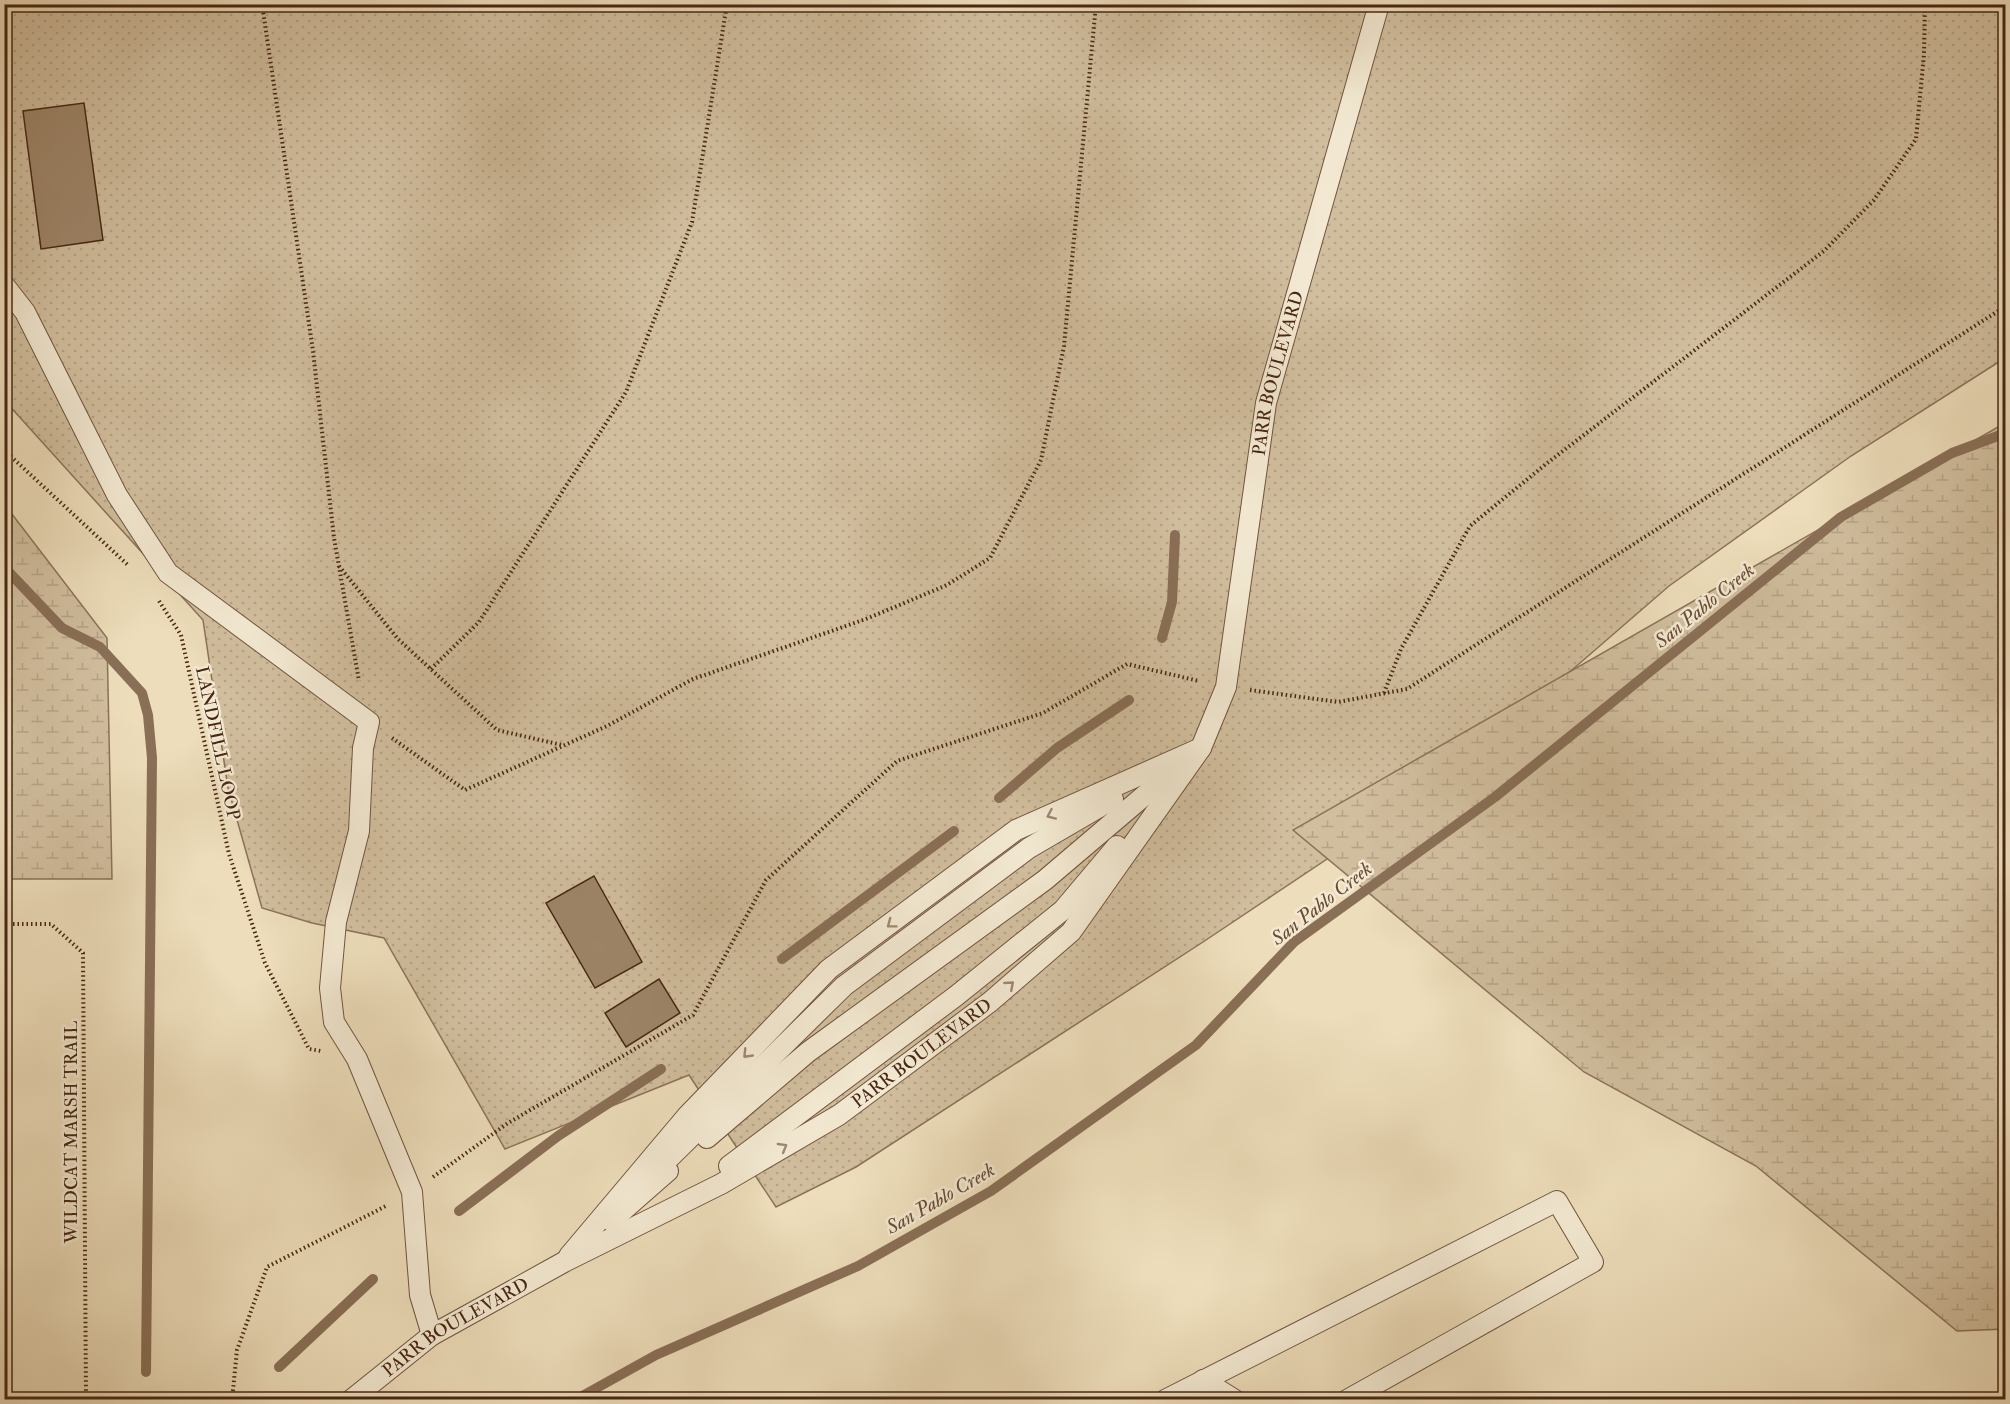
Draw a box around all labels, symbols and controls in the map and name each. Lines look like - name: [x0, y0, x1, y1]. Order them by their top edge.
- street label: PARR BOULEVARD: [1248, 288, 1309, 457]
- water label: San Pablo Creek: [1648, 557, 1759, 654]
- street label: LANDFILL LOOP: [190, 664, 245, 823]
- one-way arrow: [1047, 807, 1058, 819]
- water label: San Pablo Creek: [1265, 856, 1377, 951]
- one-way arrow: [886, 916, 897, 927]
- one-way arrow: [1003, 981, 1014, 992]
- street label: PARR BOULEVARD: [847, 994, 997, 1113]
- street label: WILDCAT MARSH TRAIL: [60, 1021, 83, 1244]
- one-way arrow: [743, 1048, 754, 1058]
- one-way arrow: [777, 1143, 788, 1155]
- water label: San Pablo Creek: [881, 1157, 999, 1240]
- street label: PARR BOULEVARD: [378, 1273, 533, 1382]

